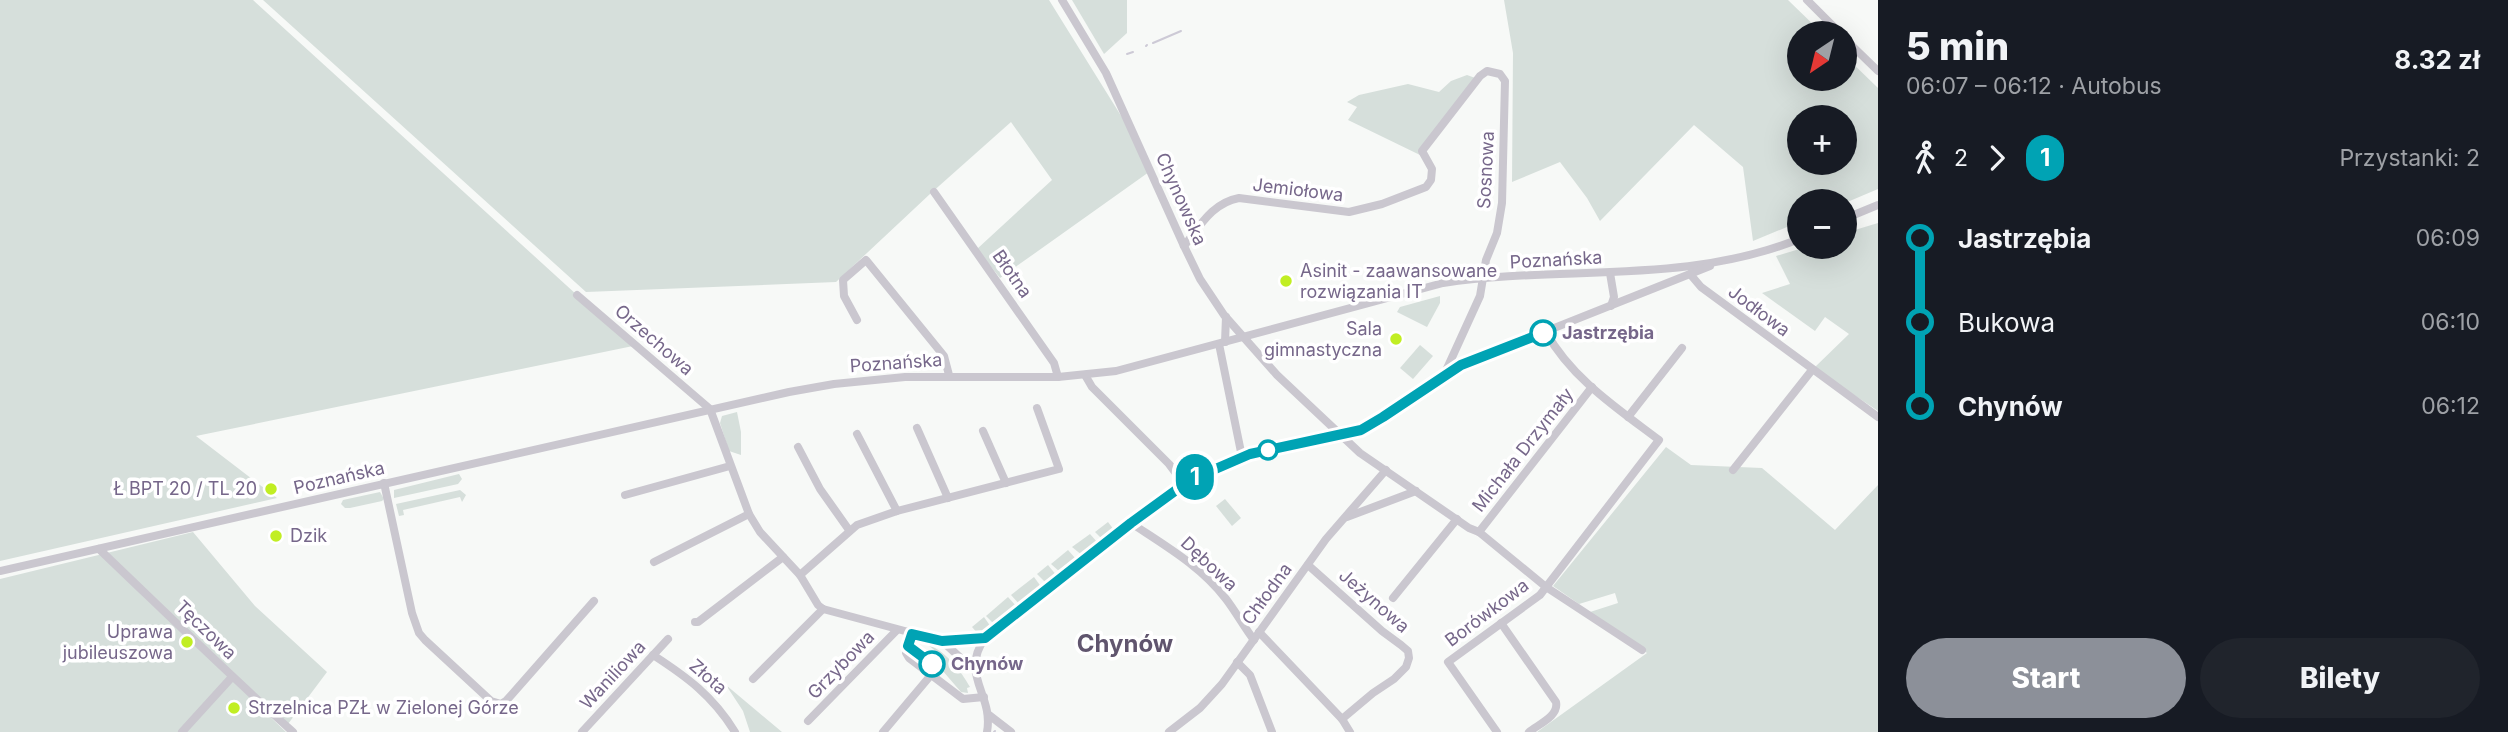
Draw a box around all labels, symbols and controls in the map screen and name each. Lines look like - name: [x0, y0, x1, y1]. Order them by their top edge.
- north arrow: [1787, 21, 1857, 91]
- map controls: [1787, 21, 1857, 259]
- text: 5 min: [1906, 23, 2009, 69]
- text: 8.32 zł: [2394, 44, 2480, 75]
- text: 06:07 – 06:12 · Autobus: [1906, 72, 2162, 100]
- button: +: [1787, 105, 1857, 175]
- street label: Sosnowa: [1473, 131, 1498, 209]
- icon: walk: [1906, 139, 1944, 177]
- icon: forward: [1978, 139, 2016, 177]
- text: 1: [2040, 143, 2050, 172]
- text: 2: [1954, 144, 1968, 172]
- text: Przystanki: 2: [2339, 144, 2480, 172]
- street label: Chynowska: [1152, 149, 1211, 248]
- street label: Jemiołowa: [1251, 174, 1345, 205]
- button: −: [1787, 189, 1857, 259]
- text: Jastrzębia: [1958, 223, 2091, 254]
- text: 06:09: [2416, 224, 2480, 252]
- street label: Błotna: [988, 246, 1036, 302]
- street label: Poznańska: [1509, 247, 1603, 272]
- place label: Asinit - zaawansowane rozwiązania IT: [1300, 260, 1497, 302]
- marker: Asinit - zaawansowane rozwiązania IT: [1278, 273, 1294, 289]
- street label: Jodłowa: [1724, 281, 1794, 341]
- street label: Orzechowa: [611, 300, 698, 379]
- text: Bukowa: [1958, 307, 2055, 338]
- text: 06:10: [2421, 308, 2480, 336]
- place label: Sala gimnastyczna: [1264, 318, 1382, 360]
- marker: Jastrzębia: [1530, 320, 1556, 346]
- place label: Jastrzębia: [1562, 322, 1654, 343]
- marker: Sala gimnastyczna: [1388, 331, 1404, 347]
- street label: Poznańska: [849, 349, 943, 376]
- street label: Michała Drzymały: [1468, 384, 1578, 516]
- text: Chynów: [1958, 391, 2063, 422]
- text: 06:12: [2421, 392, 2480, 420]
- unlabelled marker: [1258, 440, 1278, 460]
- line badge: 1: [1172, 454, 1218, 500]
- street label: Poznańska: [291, 457, 386, 498]
- text: 1: [1190, 462, 1200, 491]
- place label: Ł BPT 20 / TL 20: [113, 478, 257, 499]
- marker: Ł BPT 20 / TL 20: [263, 481, 279, 497]
- place label: Dzik: [290, 525, 327, 546]
- marker: Dzik: [268, 528, 284, 544]
- street label: Dębowa: [1177, 532, 1242, 595]
- street label: Chłodna: [1237, 559, 1296, 628]
- street label: Jeżynowa: [1335, 564, 1414, 637]
- street label: Borówkowa: [1441, 574, 1533, 651]
- street label: Tęczowa: [172, 596, 241, 663]
- place label: Uprawa jubileuszowa: [62, 621, 173, 663]
- street label: Grzybowa: [803, 626, 878, 703]
- district label: Chynów: [1077, 629, 1174, 658]
- marker: Uprawa jubileuszowa: [179, 634, 195, 650]
- street label: Waniliowa: [576, 636, 650, 713]
- button: Start: [1906, 638, 2186, 718]
- button: Bilety: [2200, 638, 2480, 718]
- marker: Chynów: [919, 651, 945, 677]
- place label: Chynów: [951, 653, 1024, 674]
- street label: Złota: [685, 655, 731, 699]
- place label: Strzelnica PZŁ w Zielonej Górze: [248, 697, 519, 718]
- marker: Strzelnica PZŁ w Zielonej Górze: [226, 700, 242, 716]

